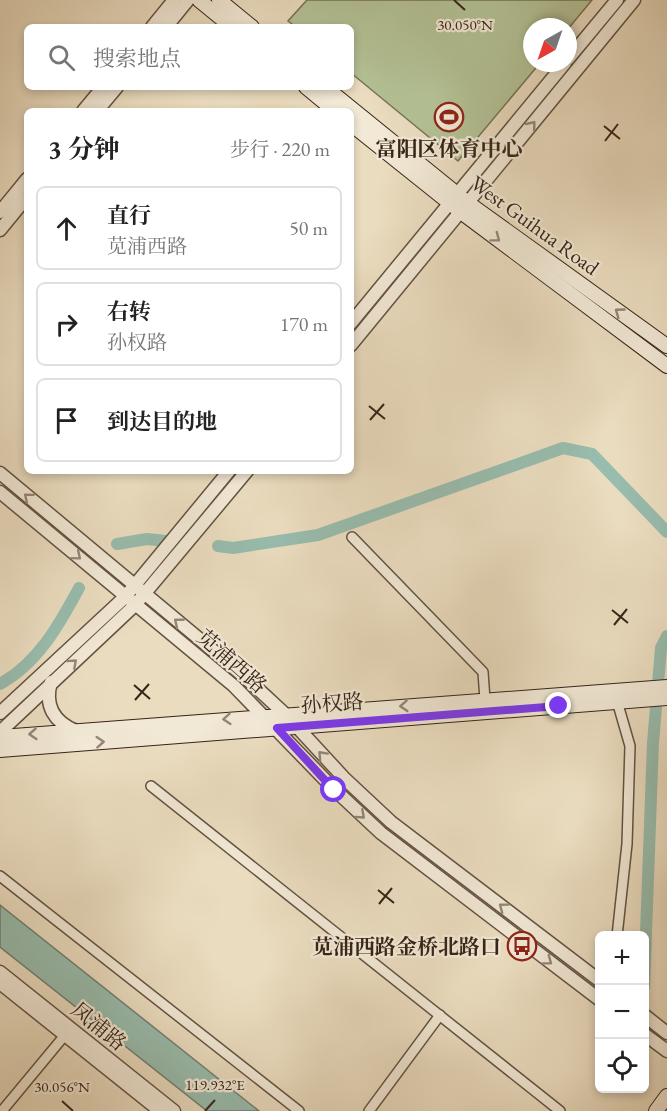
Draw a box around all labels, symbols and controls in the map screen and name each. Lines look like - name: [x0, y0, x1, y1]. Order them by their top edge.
- text: 30.050°N: [437, 15, 493, 34]
- north arrow: [523, 18, 577, 72]
- search box: [24, 24, 354, 90]
- icon: search: [45, 41, 78, 74]
- text: 搜索地点: [93, 44, 181, 73]
- sports icon: 富阳区体育中心: [433, 101, 465, 133]
- one-way arrow: [524, 121, 535, 132]
- text: 3 分钟: [48, 132, 120, 166]
- place label: 富阳区体育中心: [376, 135, 523, 162]
- text: 步行 · 220 m: [230, 136, 330, 162]
- street label: West Guihua Road: [465, 169, 605, 281]
- text: 直行: [107, 201, 151, 230]
- icon: ahead: [50, 212, 83, 245]
- text: 50 m: [289, 215, 328, 241]
- one-way arrow: [489, 231, 500, 242]
- text: 苋浦西路: [107, 233, 187, 259]
- text: 右转: [107, 297, 151, 326]
- icon: right: [50, 308, 83, 341]
- one-way arrow: [615, 308, 626, 319]
- text: 170 m: [280, 311, 328, 337]
- text: 孙权路: [107, 329, 167, 355]
- icon: arrive: [50, 404, 83, 437]
- text: 到达目的地: [107, 407, 217, 436]
- one-way arrow: [24, 493, 35, 504]
- one-way arrow: [70, 549, 81, 560]
- one-way arrow: [174, 619, 185, 630]
- street label: 苋浦西路: [191, 623, 273, 699]
- one-way arrow: [66, 659, 77, 670]
- street label: 孙权路: [300, 687, 364, 719]
- route end: [545, 692, 571, 718]
- one-way arrow: [399, 700, 408, 713]
- one-way arrow: [223, 712, 232, 725]
- one-way arrow: [28, 727, 37, 740]
- one-way arrow: [96, 736, 105, 749]
- one-way arrow: [318, 751, 329, 761]
- route start: [320, 776, 346, 802]
- one-way arrow: [354, 808, 365, 819]
- one-way arrow: [498, 904, 509, 915]
- bus stop icon: 苋浦西路金桥北路口: [506, 930, 538, 962]
- map controls: [595, 931, 649, 1093]
- button: +: [595, 931, 649, 985]
- place label: 苋浦西路金桥北路口: [312, 933, 501, 960]
- one-way arrow: [541, 954, 552, 965]
- button: −: [595, 985, 649, 1039]
- street label: 凤浦路: [66, 996, 132, 1056]
- button: locate: [595, 1039, 649, 1093]
- text: 119.932°E: [185, 1075, 245, 1094]
- text: 30.056°N: [34, 1077, 90, 1096]

